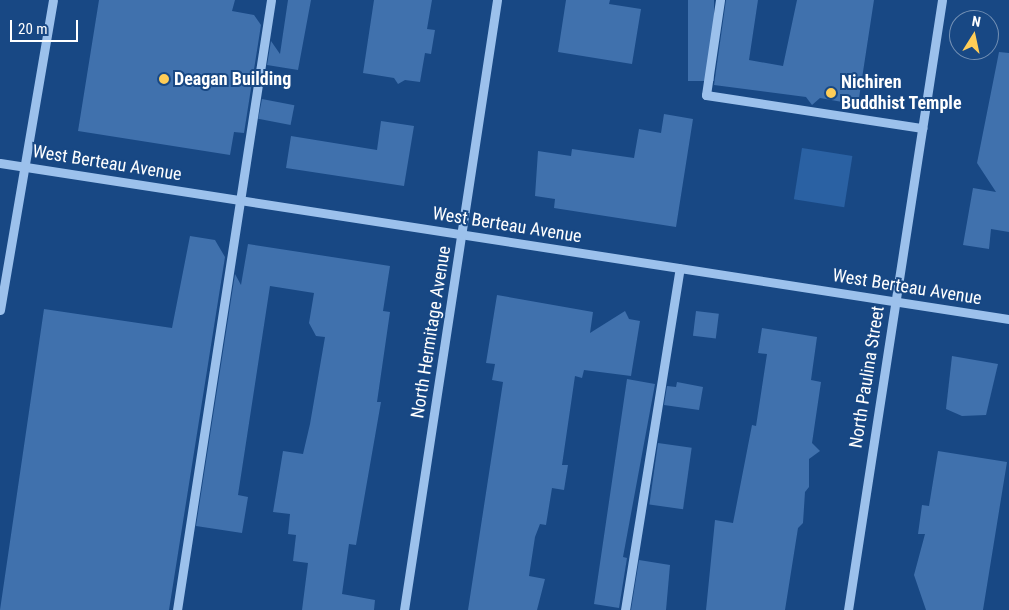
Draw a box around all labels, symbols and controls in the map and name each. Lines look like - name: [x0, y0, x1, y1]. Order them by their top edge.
- scale bar: [12, 10, 80, 42]
- north arrow: [949, 10, 999, 60]
- text: N: [971, 13, 982, 30]
- text: 20 m: [18, 20, 48, 38]
- place label: Deagan Building: [174, 68, 291, 90]
- place label: Nichiren Buddhist Temple: [841, 72, 962, 115]
- marker: Deagan Building: [158, 73, 170, 85]
- marker: Nichiren Buddhist Temple: [825, 87, 837, 99]
- street label: West Berteau Avenue: [31, 141, 183, 185]
- street label: West Berteau Avenue: [431, 203, 583, 247]
- street label: North Hermitage Avenue: [407, 244, 455, 420]
- street label: West Berteau Avenue: [831, 265, 983, 309]
- street label: North Paulina Street: [845, 305, 889, 449]

